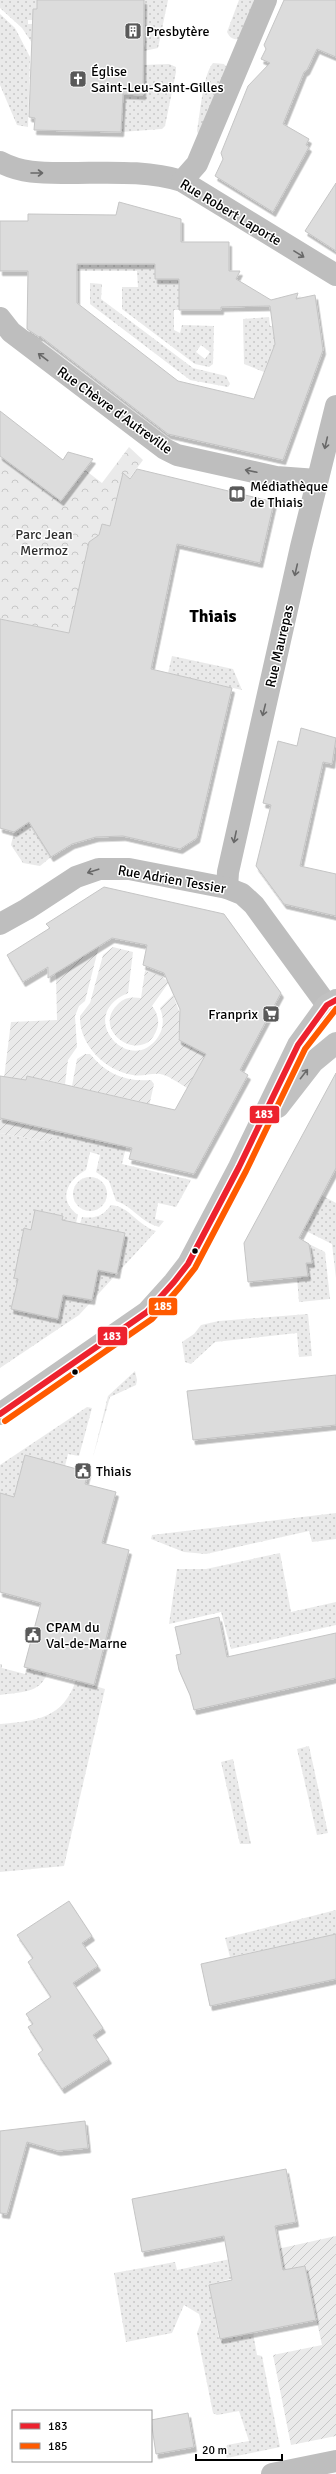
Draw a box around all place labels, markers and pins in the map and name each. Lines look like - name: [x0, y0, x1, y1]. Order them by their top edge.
- building icon: Presbytère: [123, 21, 143, 41]
- place label: Presbytère: [146, 23, 210, 40]
- place label: Église Saint-Leu-Saint-Gilles: [91, 63, 224, 96]
- church icon: Église Saint-Leu-Saint-Gilles: [68, 69, 88, 89]
- place label: Médiathèque de Thiais: [250, 478, 328, 511]
- library icon: Médiathèque de Thiais: [227, 484, 247, 504]
- supermarket icon: Franprix: [261, 1004, 281, 1024]
- place label: Franprix: [208, 1006, 259, 1023]
- unlabelled marker: [190, 1246, 200, 1256]
- unlabelled marker: [70, 1367, 80, 1377]
- public building icon: Thiais: [73, 1461, 93, 1481]
- place label: Thiais: [96, 1463, 131, 1480]
- place label: CPAM du Val-de-Marne: [46, 1619, 127, 1652]
- public building icon: CPAM du Val-de-Marne: [23, 1625, 43, 1645]

